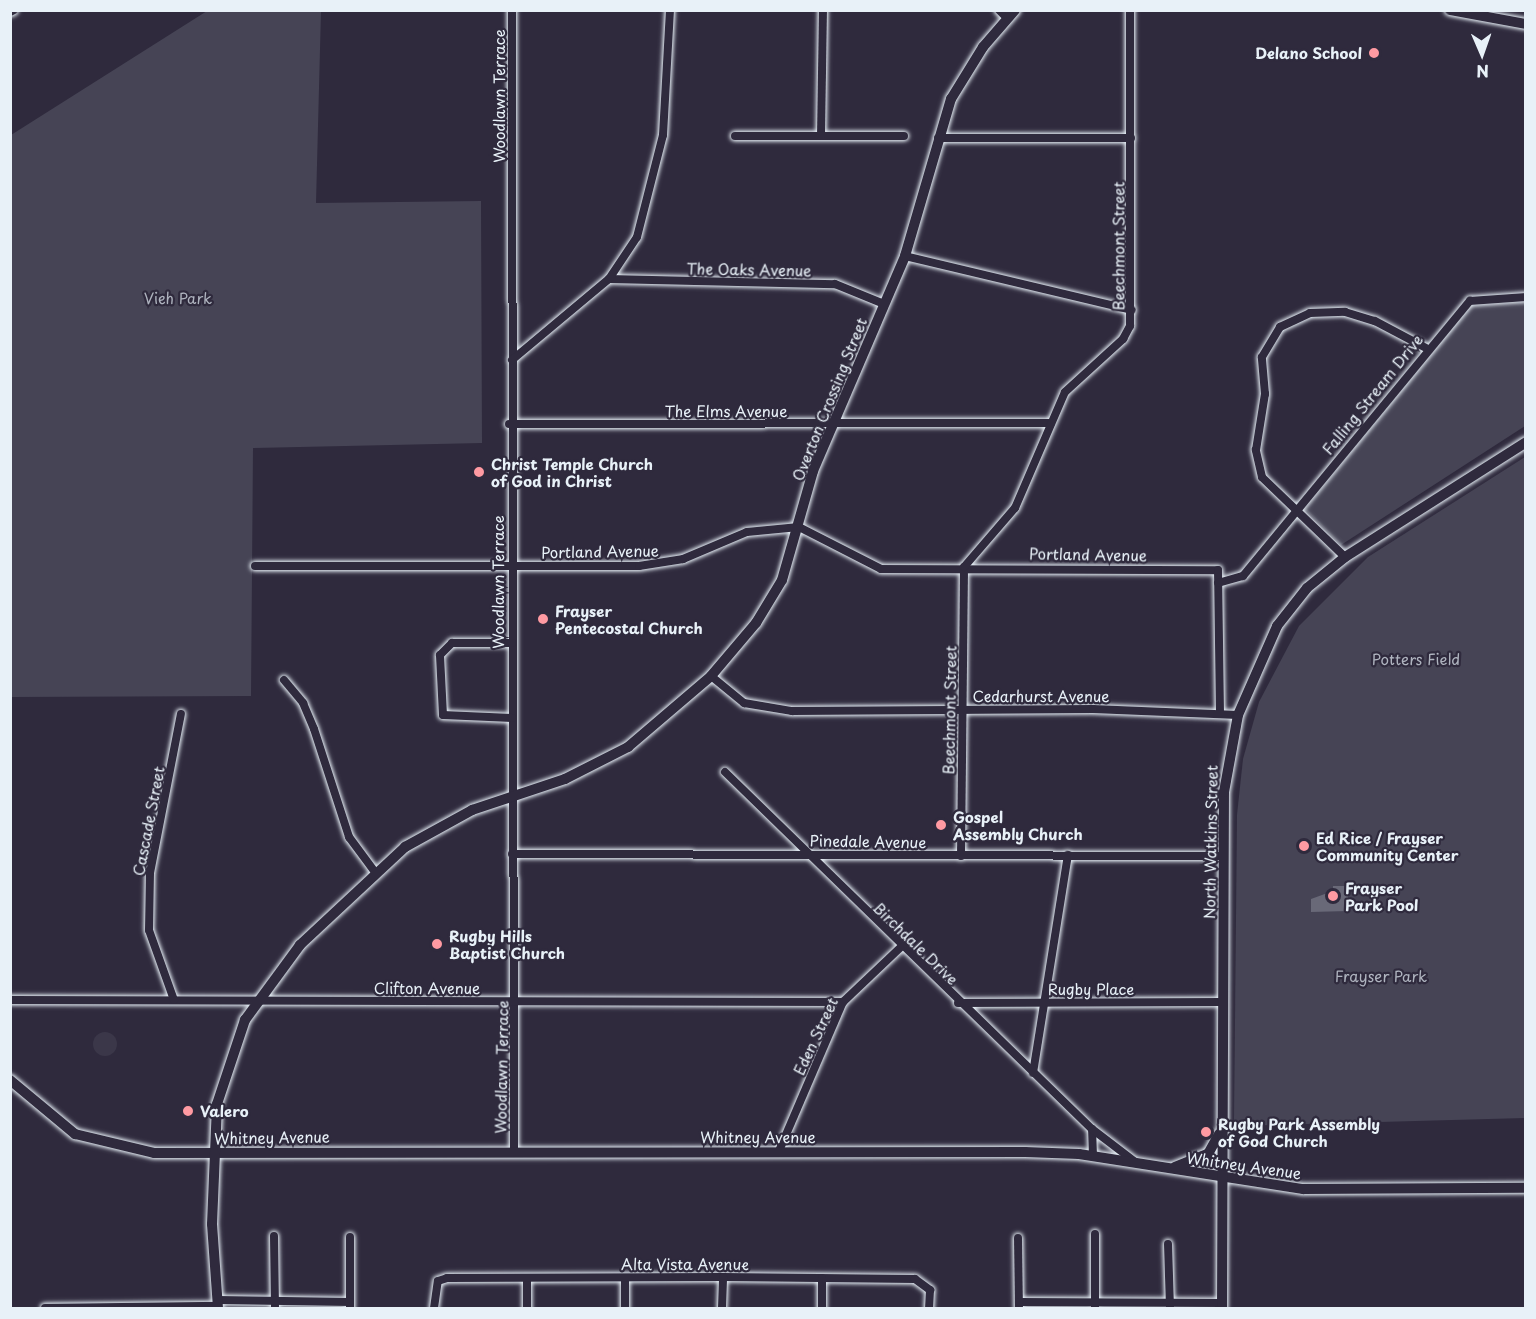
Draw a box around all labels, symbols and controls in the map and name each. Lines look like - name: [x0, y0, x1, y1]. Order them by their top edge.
- north arrow: [1452, 24, 1512, 84]
- street label: Woodlawn Terrace: [490, 30, 508, 162]
- place label: Delano School: [1255, 44, 1362, 62]
- marker: Delano School: [1367, 46, 1381, 60]
- text: N: [1476, 60, 1489, 84]
- street label: Beechmont Street: [1109, 181, 1127, 311]
- street label: The Oaks Avenue: [687, 259, 811, 279]
- park label: Vieh Park: [143, 289, 213, 307]
- street label: Overton Crossing Street: [788, 315, 870, 483]
- street label: Falling Stream Drive: [1318, 330, 1426, 458]
- street label: The Elms Avenue: [665, 402, 787, 420]
- place label: Christ Temple Church of God in Christ: [491, 454, 653, 489]
- marker: Christ Temple Church of God in Christ: [472, 465, 486, 479]
- street label: Woodlawn Terrace: [489, 516, 507, 648]
- street label: Portland Avenue: [541, 541, 659, 561]
- street label: Portland Avenue: [1029, 544, 1147, 564]
- place label: Frayser Pentecostal Church: [555, 601, 703, 636]
- marker: Frayser Pentecostal Church: [536, 612, 550, 626]
- street label: Beechmont Street: [939, 645, 959, 775]
- park label: Potters Field: [1371, 650, 1461, 668]
- street label: Cedarhurst Avenue: [973, 687, 1109, 705]
- street label: North Watkins Street: [1200, 764, 1220, 920]
- street label: Cascade Street: [129, 765, 167, 877]
- place label: Gospel Assembly Church: [953, 807, 1083, 842]
- marker: Gospel Assembly Church: [934, 818, 948, 832]
- place label: Ed Rice / Frayser Community Center: [1316, 828, 1460, 863]
- street label: Pinedale Avenue: [809, 831, 927, 851]
- marker: Ed Rice / Frayser Community Center: [1297, 839, 1311, 853]
- place label: Frayser Park Pool: [1345, 878, 1418, 913]
- marker: Frayser Park Pool: [1326, 889, 1340, 903]
- street label: Birchdale Drive: [870, 898, 962, 988]
- place label: Rugby Hills Baptist Church: [449, 926, 565, 961]
- marker: Rugby Hills Baptist Church: [430, 937, 444, 951]
- park label: Frayser Park: [1334, 967, 1428, 985]
- street label: Clifton Avenue: [375, 979, 479, 997]
- street label: Rugby Place: [1047, 980, 1135, 998]
- street label: Eden Street: [789, 994, 841, 1078]
- street label: Woodlawn Terrace: [491, 1001, 511, 1133]
- place label: Valero: [200, 1102, 248, 1120]
- marker: Valero: [181, 1104, 195, 1118]
- place label: Rugby Park Assembly of God Church: [1218, 1114, 1381, 1149]
- marker: Rugby Park Assembly of God Church: [1199, 1125, 1213, 1139]
- street label: Whitney Avenue: [214, 1127, 330, 1147]
- street label: Whitney Avenue: [700, 1128, 816, 1146]
- street label: Whitney Avenue: [1185, 1148, 1303, 1182]
- street label: Alta Vista Avenue: [621, 1255, 749, 1273]

